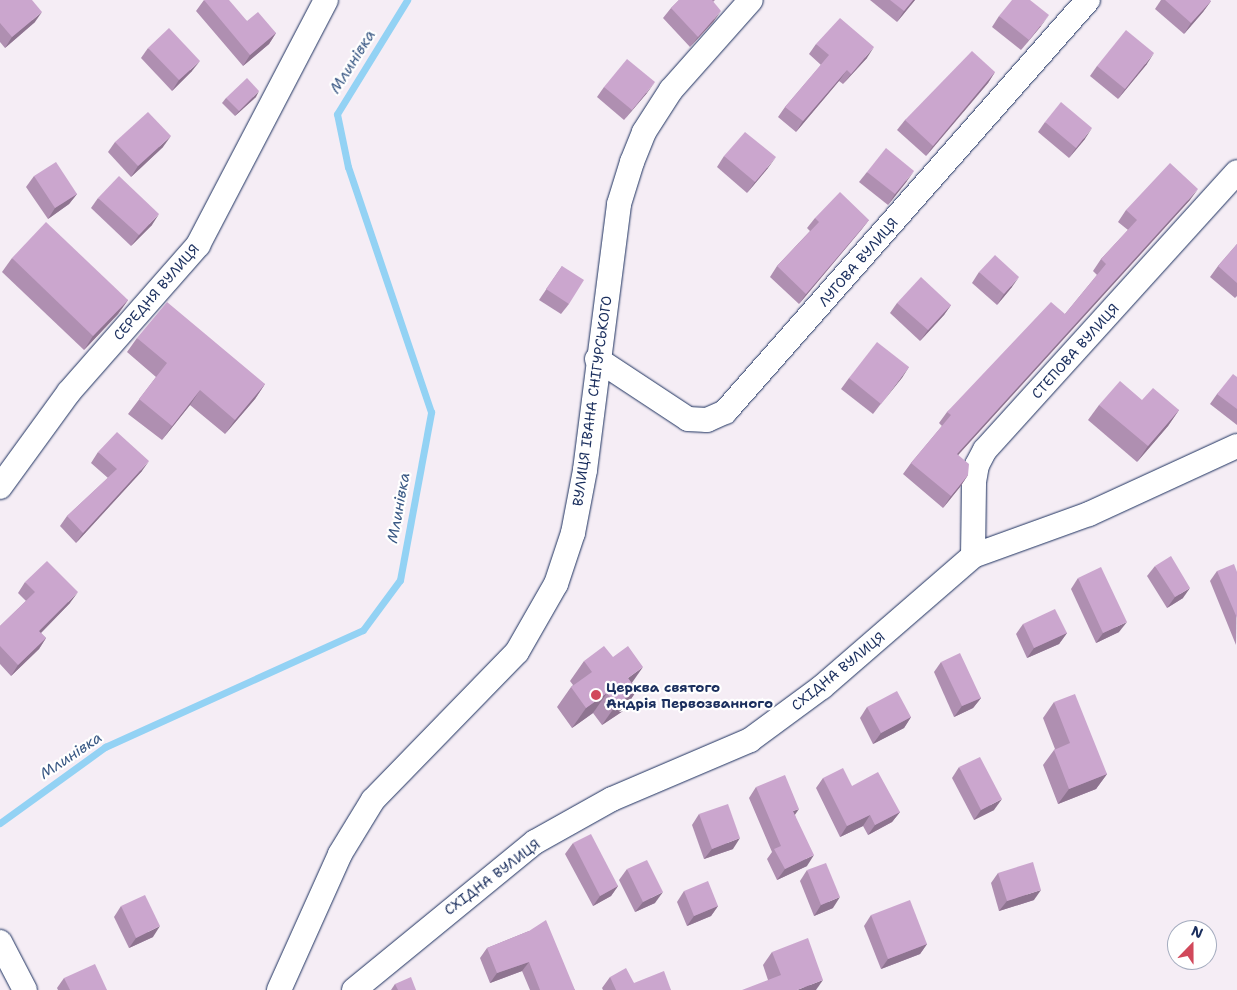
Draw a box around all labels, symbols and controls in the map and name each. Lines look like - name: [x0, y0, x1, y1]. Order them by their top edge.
- water label: Млинівка: [326, 27, 380, 97]
- street label: ЛУГОВА ВУЛИЦЯ: [815, 214, 901, 310]
- street label: СЕРЕДНЯ ВУЛИЦЯ: [110, 240, 202, 344]
- street label: ВУЛИЦЯ ІВАНА СНІГУРСЬКОГО: [569, 295, 615, 507]
- street label: СТЕПОВА ВУЛИЦЯ: [1028, 300, 1122, 402]
- water label: Млинівка: [384, 471, 414, 545]
- street label: СХІДНА ВУЛИЦЯ: [788, 628, 888, 714]
- place label: Церква святого Андрія Первозванного: [606, 679, 773, 712]
- marker: Церква святого Андрія Первозванного: [590, 689, 602, 701]
- water label: Млинівка: [36, 729, 106, 783]
- street label: СХІДНА ВУЛИЦЯ: [441, 836, 543, 918]
- north arrow: [1167, 920, 1217, 970]
- text: N: [1189, 922, 1206, 942]

